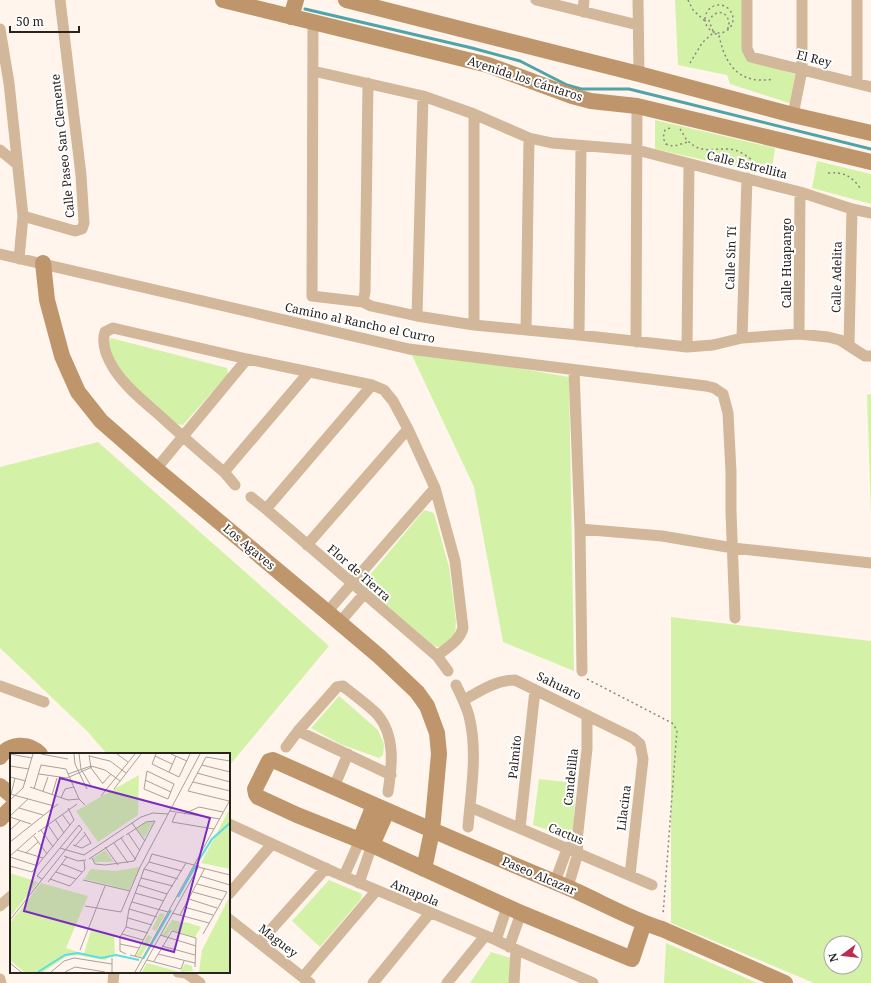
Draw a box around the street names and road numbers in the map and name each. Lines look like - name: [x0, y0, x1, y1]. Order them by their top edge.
- street label: El Rey: [795, 46, 834, 71]
- street label: Avenida los Cántaros: [465, 52, 585, 105]
- street label: Calle Paseo San Clemente: [46, 73, 79, 219]
- street label: Calle Estrellita: [705, 146, 789, 183]
- street label: Calle Huapango: [778, 218, 795, 308]
- street label: Calle Sin Tí: [721, 226, 740, 290]
- street label: Calle Adelita: [827, 241, 846, 313]
- street label: Camino al Rancho el Curro: [283, 298, 437, 347]
- street label: Los Agaves: [220, 520, 279, 573]
- street label: Flor de Tierra: [324, 540, 395, 605]
- street label: Sahuaro: [534, 667, 585, 704]
- street label: Palmito: [504, 734, 525, 780]
- street label: Candelilla: [559, 747, 582, 806]
- street label: Lilacina: [612, 784, 635, 832]
- street label: Cactus: [546, 818, 587, 849]
- street label: Paseo Alcazar: [499, 852, 579, 899]
- street label: Amapola: [388, 875, 442, 910]
- street label: Maguey: [255, 920, 302, 961]

